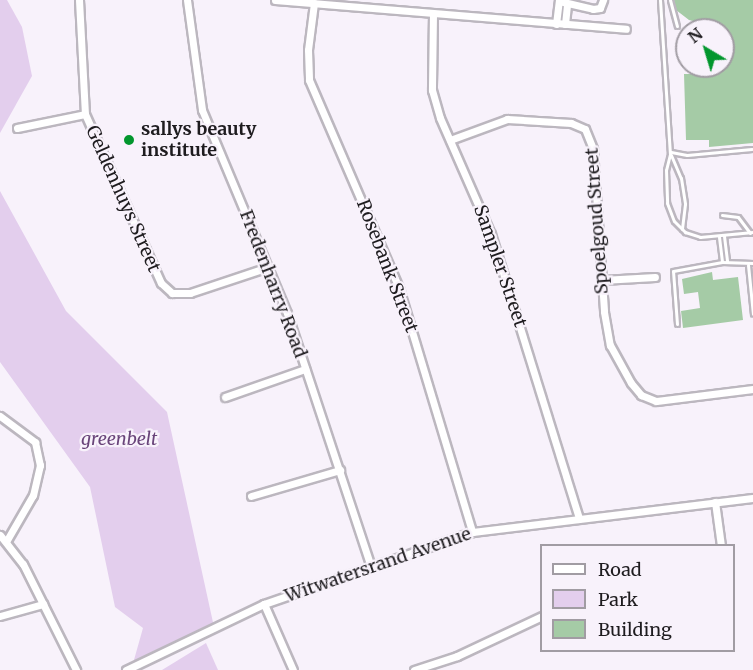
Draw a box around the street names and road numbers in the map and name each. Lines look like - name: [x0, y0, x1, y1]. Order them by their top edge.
- street label: Geldenhuys Street: [81, 122, 165, 276]
- street label: Spoelgoud Street: [581, 147, 613, 295]
- street label: Rosebank Street: [352, 196, 422, 336]
- street label: Sampler Street: [469, 202, 531, 330]
- street label: Fredenharry Road: [235, 207, 311, 361]
- street label: Witwatersrand Avenue: [282, 523, 474, 607]

